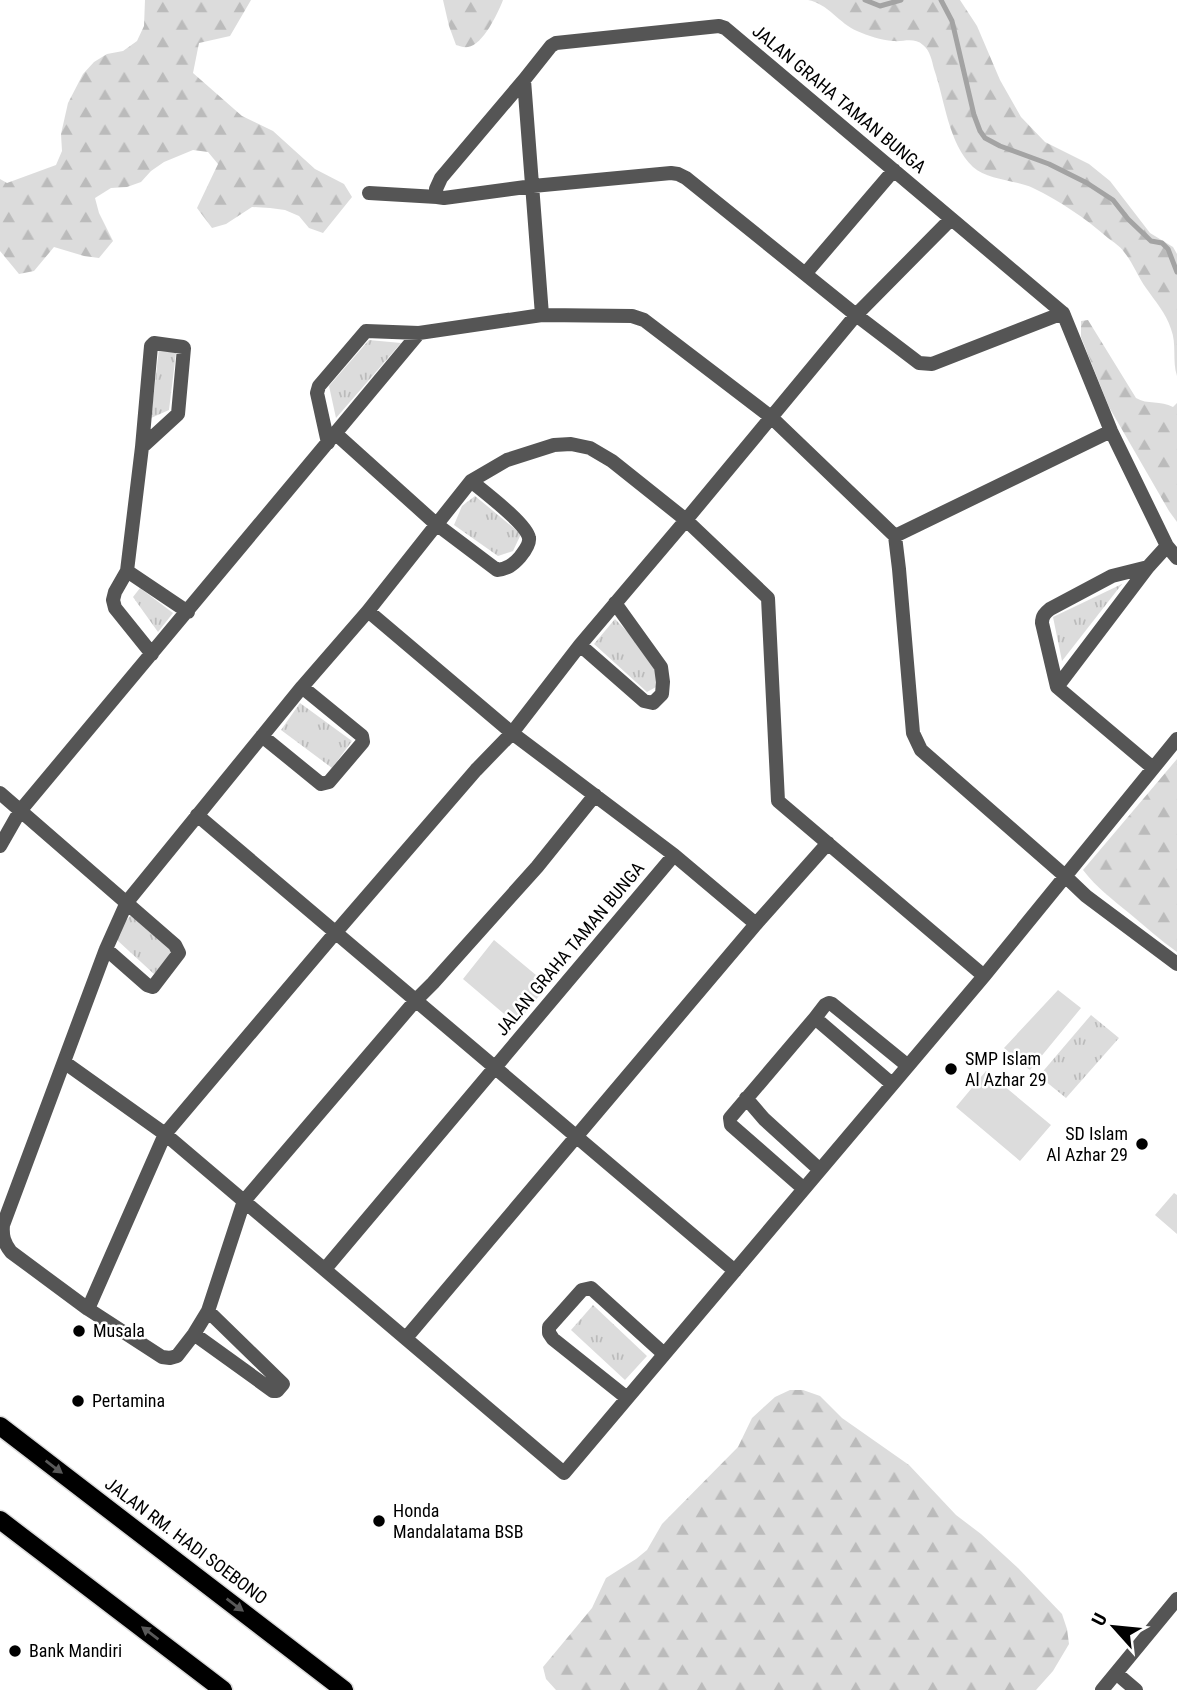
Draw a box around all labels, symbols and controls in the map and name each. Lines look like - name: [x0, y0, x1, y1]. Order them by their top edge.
- street label: JALAN GRAHA TAMAN BUNGA: [748, 20, 931, 178]
- street label: JALAN GRAHA TAMAN BUNGA: [491, 857, 649, 1040]
- place label: SMP Islam Al Azhar 29: [965, 1048, 1047, 1090]
- marker: SMP Islam Al Azhar 29: [943, 1061, 959, 1077]
- place label: SD Islam Al Azhar 29: [1046, 1123, 1128, 1165]
- marker: SD Islam Al Azhar 29: [1134, 1136, 1150, 1152]
- place label: Musala: [93, 1320, 145, 1341]
- marker: Musala: [71, 1323, 87, 1339]
- place label: Pertamina: [92, 1390, 165, 1411]
- marker: Pertamina: [70, 1393, 86, 1409]
- one-way arrow: [45, 1460, 64, 1474]
- street label: JALAN RM. HADI SOEBONO: [101, 1473, 272, 1608]
- place label: Honda Mandalatama BSB: [393, 1500, 523, 1542]
- marker: Honda Mandalatama BSB: [371, 1513, 387, 1529]
- north arrow: [1079, 1592, 1149, 1662]
- one-way arrow: [226, 1598, 244, 1612]
- text: U: [1087, 1609, 1112, 1630]
- one-way arrow: [141, 1625, 159, 1640]
- place label: Bank Mandiri: [29, 1640, 122, 1661]
- marker: Bank Mandiri: [7, 1643, 23, 1659]

